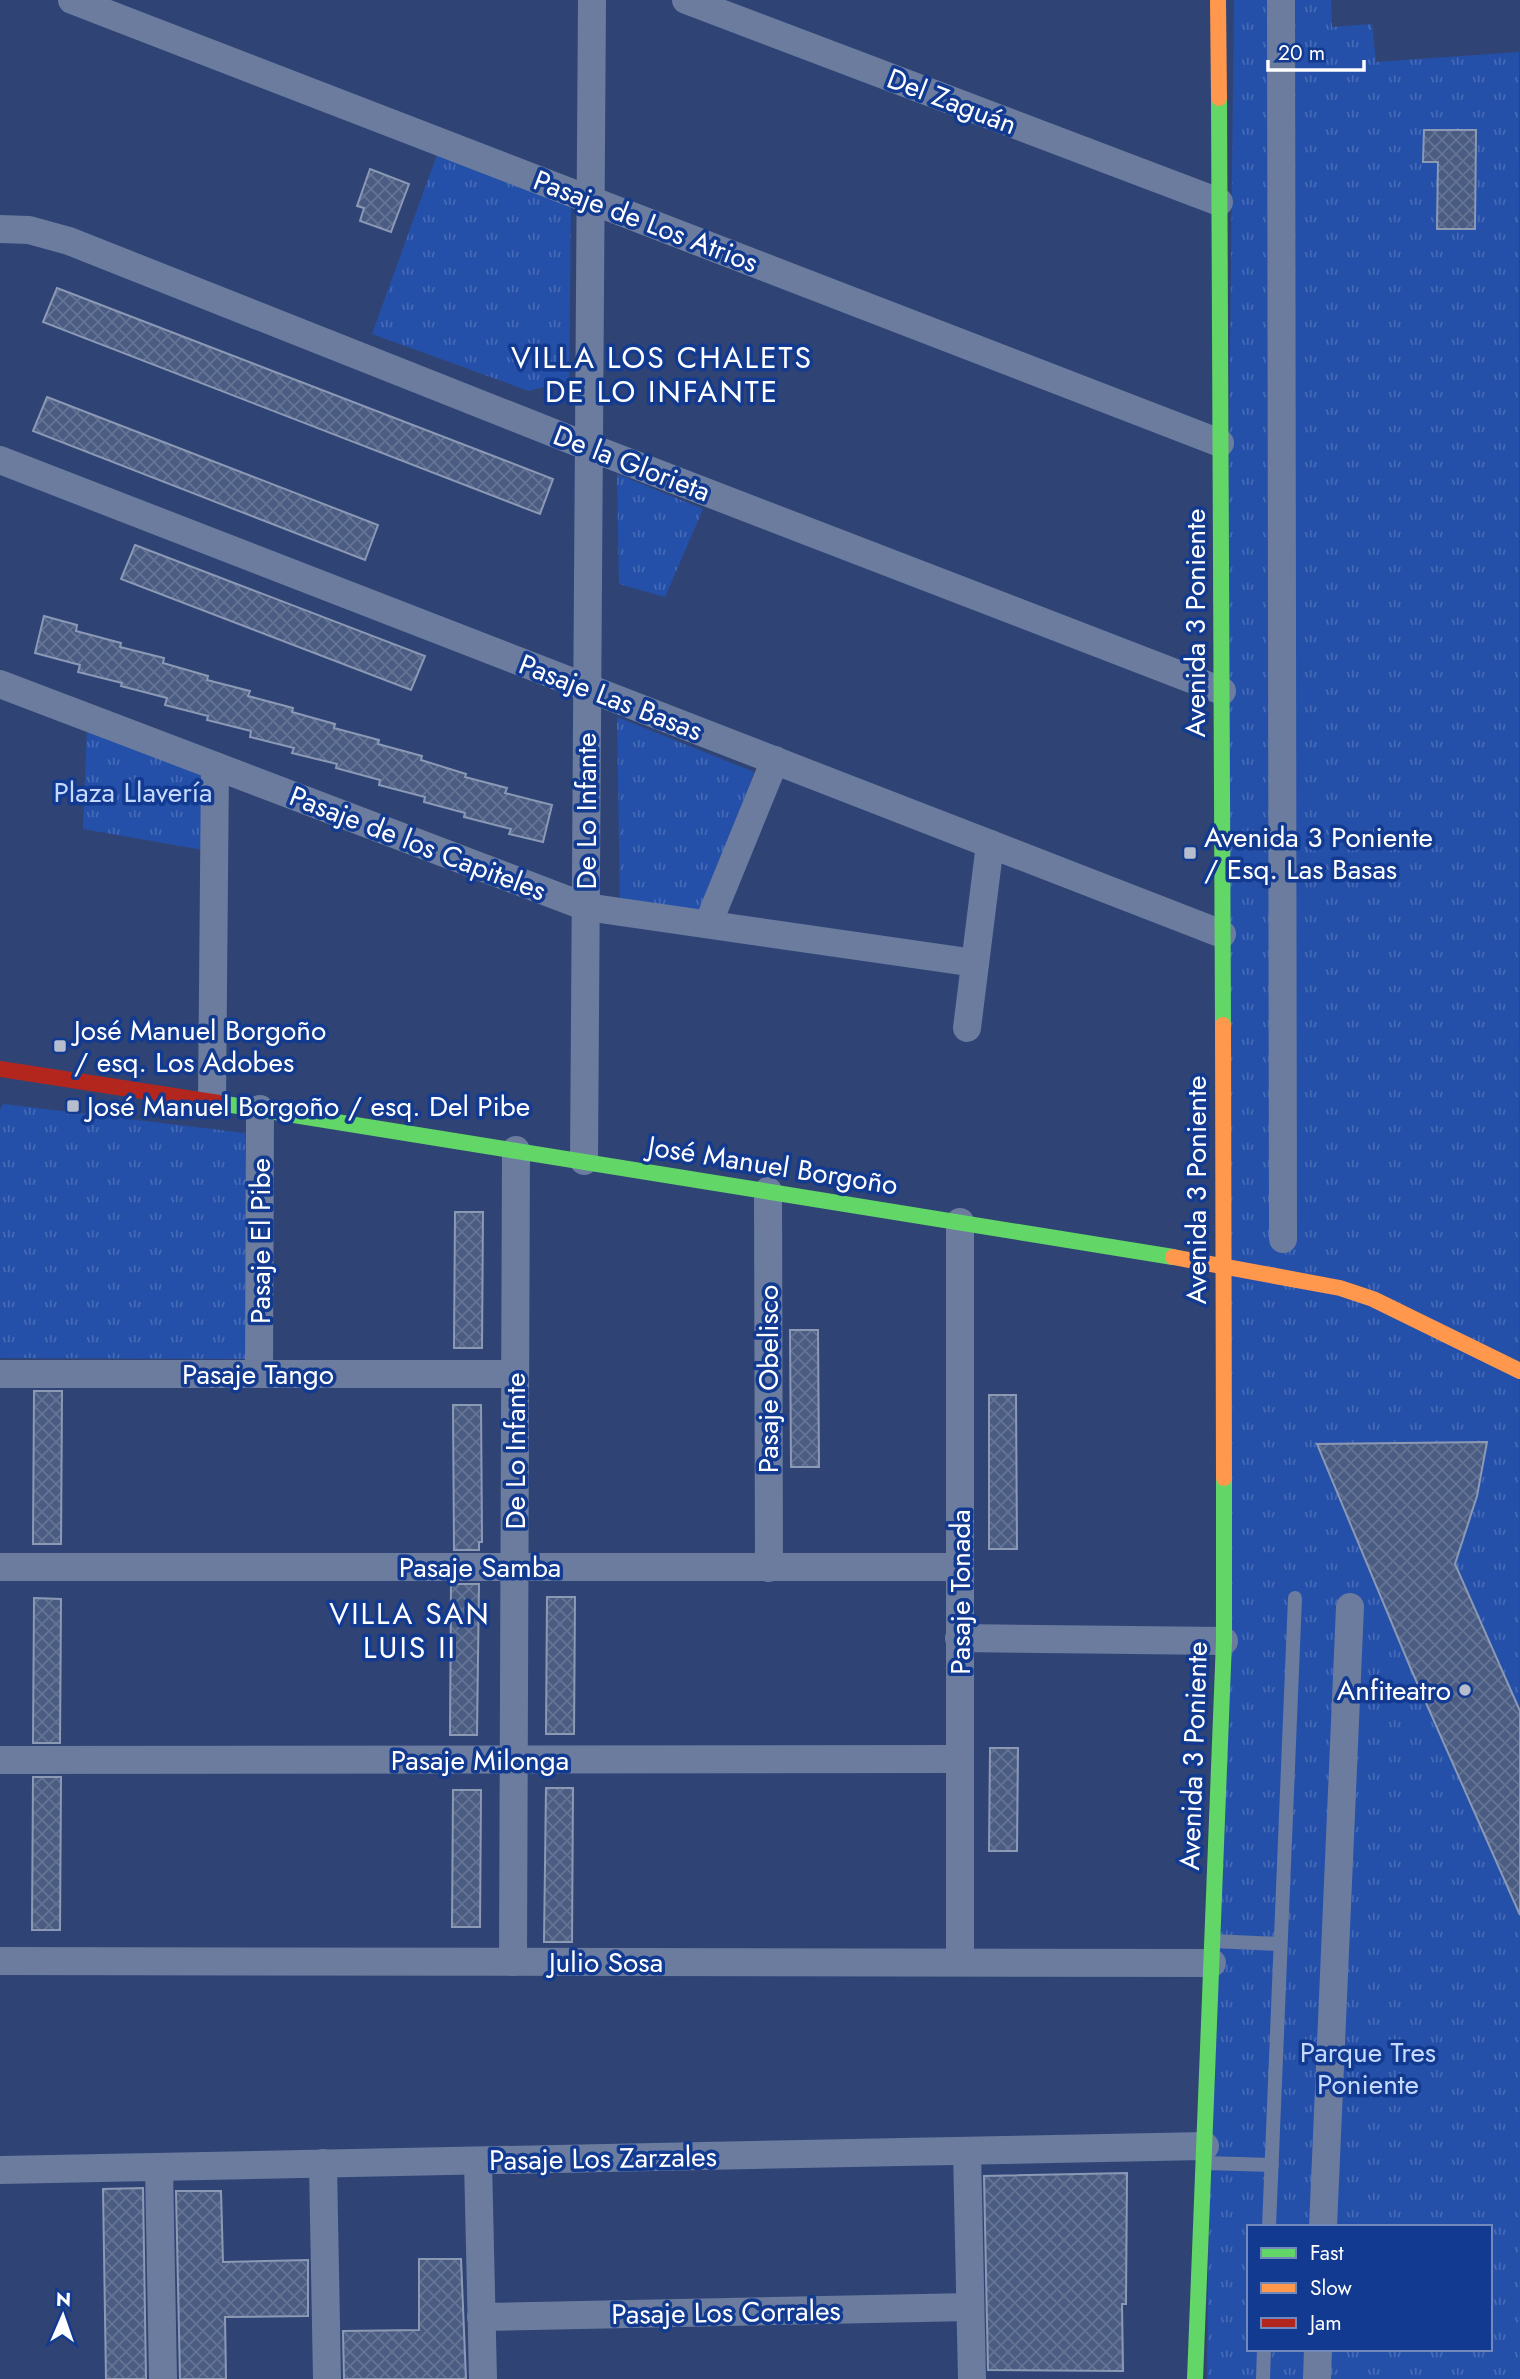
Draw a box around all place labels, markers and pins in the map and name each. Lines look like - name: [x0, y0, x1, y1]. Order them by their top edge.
- place label: Avenida 3 Poniente / Esq. Las Basas: [1204, 817, 1433, 890]
- marker: Avenida 3 Poniente / Esq. Las Basas: [1182, 845, 1198, 861]
- place label: José Manuel Borgoño / esq. Los Adobes: [70, 1010, 326, 1083]
- marker: José Manuel Borgoño / esq. Los Adobes: [52, 1038, 68, 1054]
- place label: José Manuel Borgoño / esq. Del Pibe: [83, 1086, 530, 1127]
- marker: José Manuel Borgoño / esq. Del Pibe: [65, 1098, 81, 1114]
- place label: Anfiteatro: [1337, 1670, 1451, 1711]
- marker: Anfiteatro: [1457, 1682, 1473, 1698]

